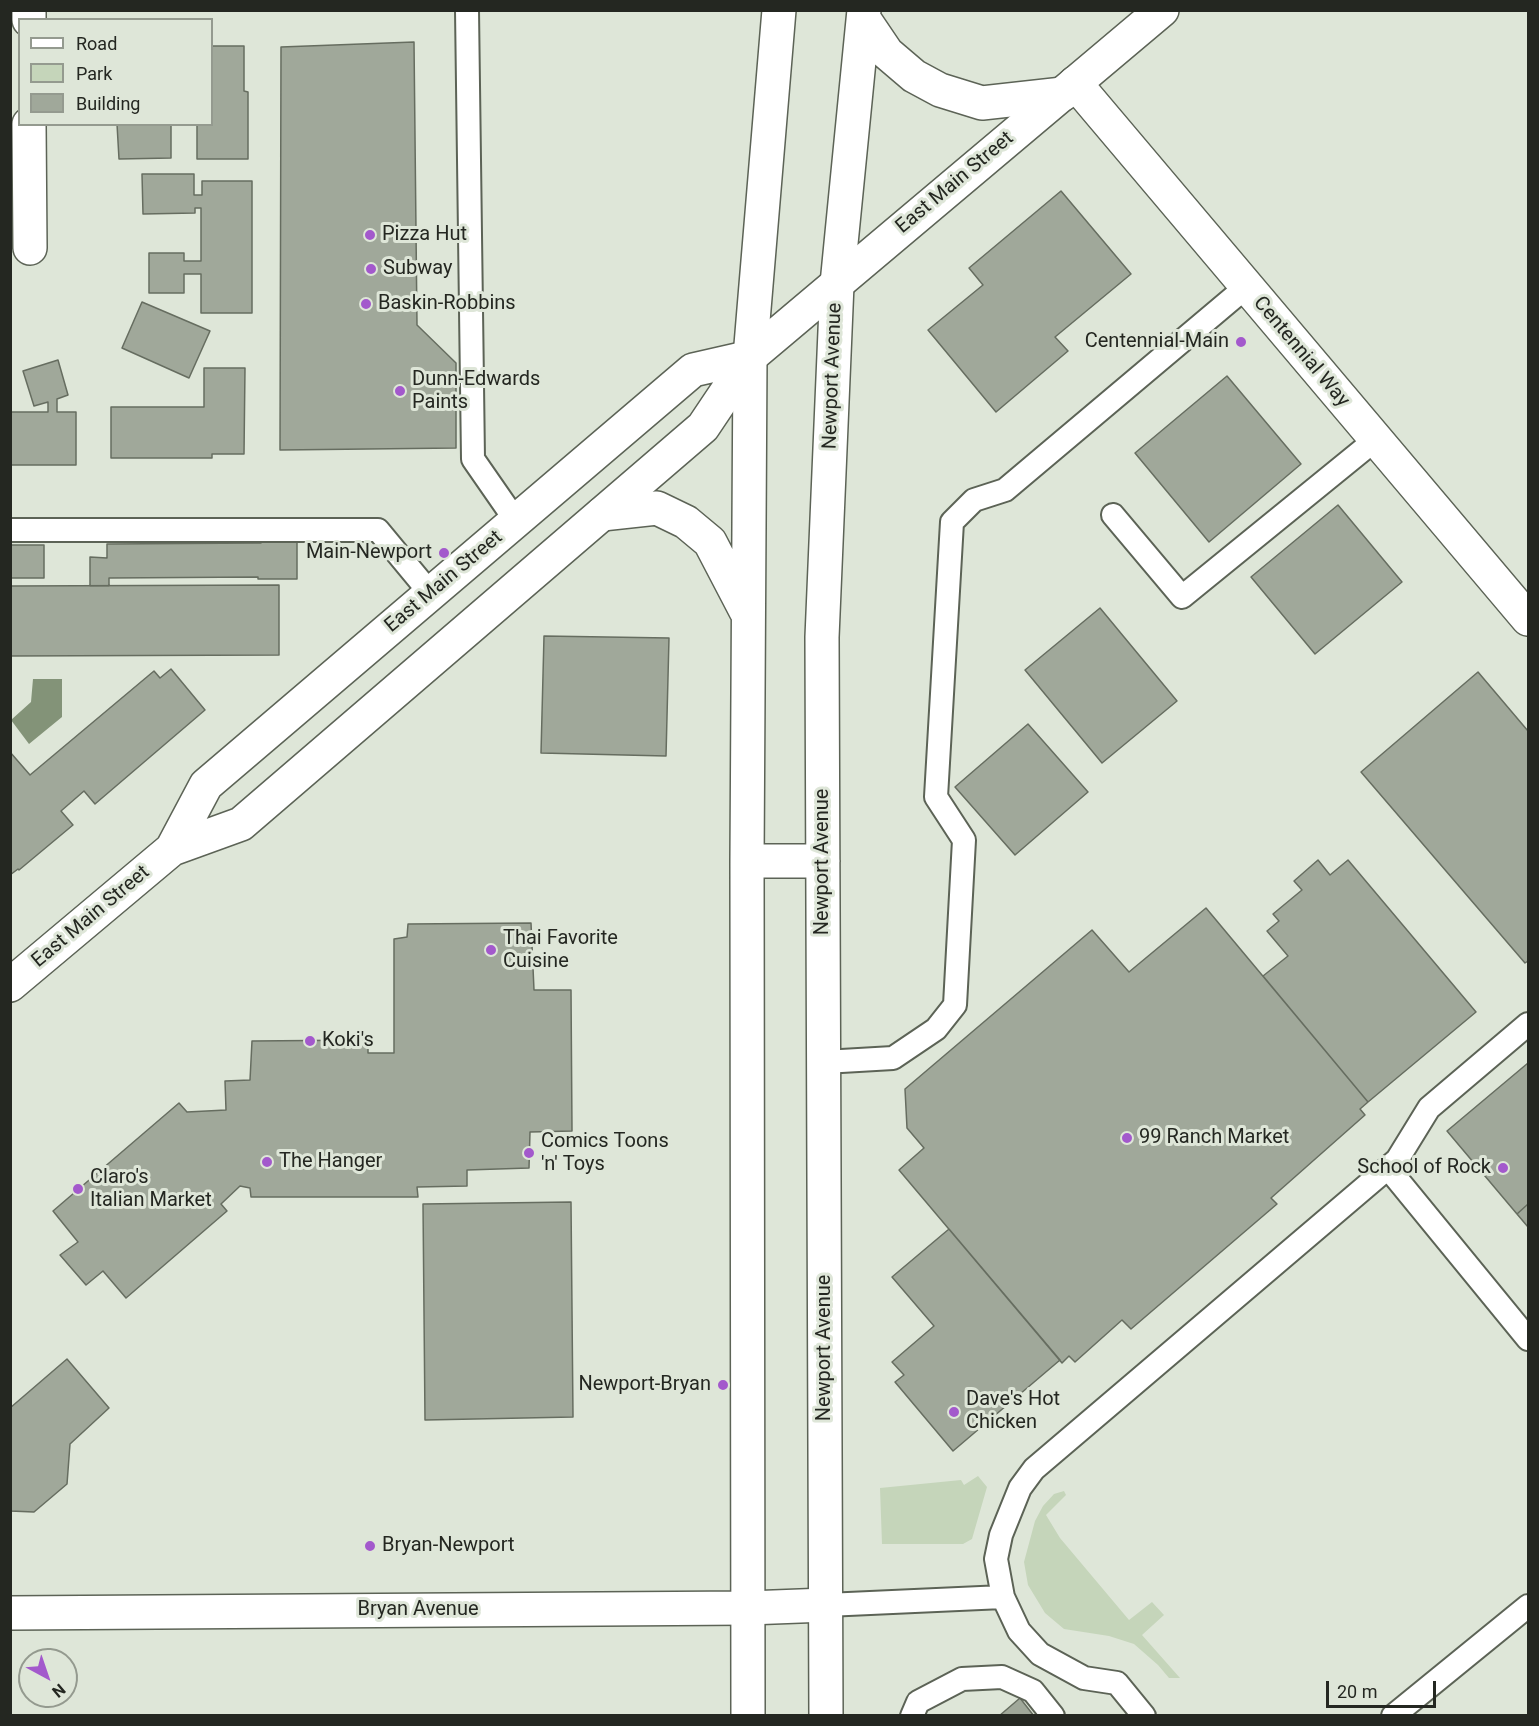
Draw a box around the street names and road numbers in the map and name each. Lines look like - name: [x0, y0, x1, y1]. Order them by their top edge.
- street label: East Main Street: [891, 127, 1019, 239]
- street label: Centennial Way: [1248, 292, 1354, 412]
- street label: Newport Avenue: [818, 302, 848, 450]
- street label: East Main Street: [380, 526, 508, 638]
- street label: Newport Avenue: [811, 789, 835, 935]
- street label: East Main Street: [27, 861, 155, 973]
- street label: Newport Avenue: [813, 1275, 837, 1421]
- street label: Bryan Avenue: [357, 1598, 479, 1622]

